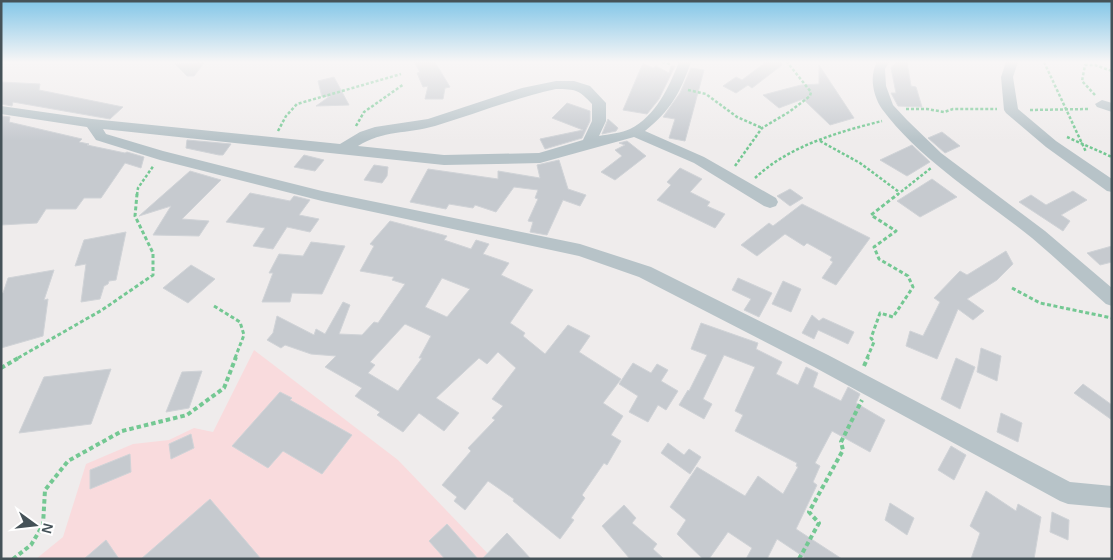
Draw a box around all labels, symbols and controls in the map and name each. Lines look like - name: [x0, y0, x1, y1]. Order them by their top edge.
- north arrow: [10, 500, 60, 550]
- text: N: [39, 521, 57, 535]

